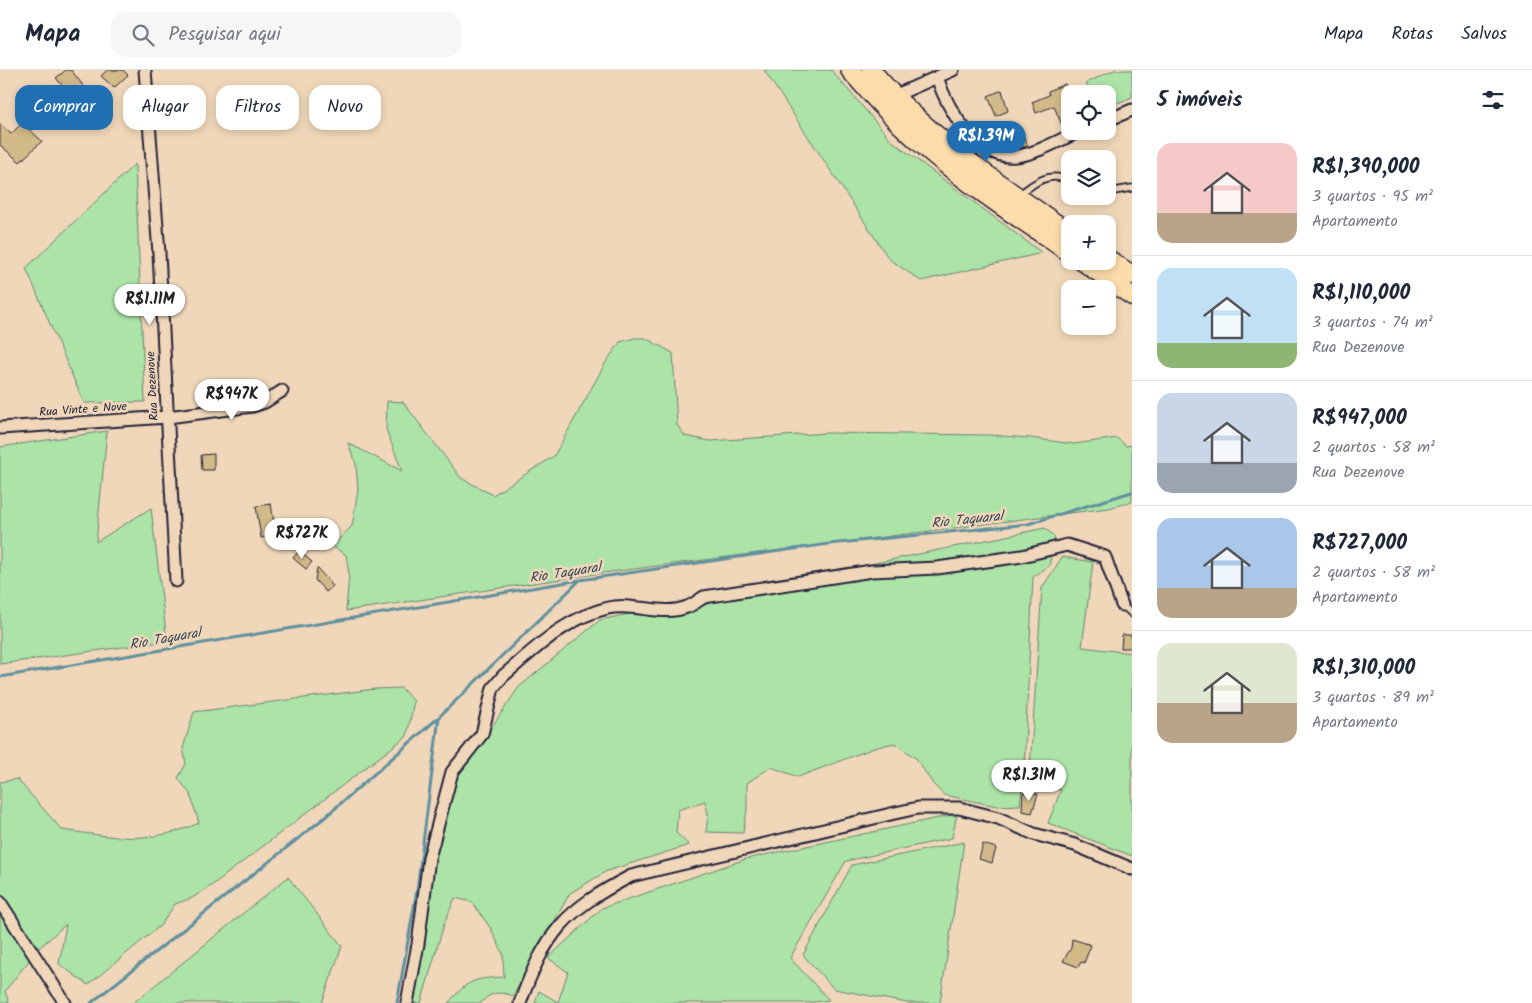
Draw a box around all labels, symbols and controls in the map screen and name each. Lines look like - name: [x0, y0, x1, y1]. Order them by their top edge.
- search box: [111, 12, 461, 57]
- text: Mapa: [25, 15, 81, 54]
- text: Pesquisar aqui: [169, 20, 281, 50]
- text: Mapa: [1324, 20, 1363, 49]
- text: Rotas: [1391, 20, 1433, 49]
- text: Salvos: [1461, 20, 1507, 49]
- icon: search: [129, 21, 157, 49]
- text: 5 imóveis: [1157, 84, 1242, 117]
- chip: Comprar: [15, 85, 113, 130]
- chip: Alugar: [123, 85, 206, 130]
- chip: Filtros: [216, 85, 299, 130]
- chip: Novo: [309, 85, 381, 130]
- map controls: [1061, 85, 1116, 335]
- button: locate: [1061, 85, 1116, 140]
- icon: filters: [1479, 86, 1507, 114]
- pin: R$1.39M: [940, 121, 1032, 163]
- text: R$1.39M: [958, 124, 1014, 149]
- button: layers: [1061, 150, 1116, 205]
- text: R$1,390,000: [1312, 151, 1420, 184]
- icon: home: [1197, 163, 1257, 223]
- text: 3 quartos · 95 m²: [1312, 184, 1433, 209]
- text: Apartamento: [1312, 209, 1398, 234]
- button: +: [1061, 215, 1116, 270]
- text: R$1,110,000: [1312, 277, 1410, 310]
- button: −: [1061, 280, 1116, 335]
- pin: R$1.11M: [104, 284, 196, 326]
- text: R$1.11M: [125, 287, 175, 312]
- icon: home: [1197, 288, 1257, 348]
- text: 3 quartos · 74 m²: [1312, 310, 1433, 335]
- text: Rua Dezenove: [1312, 335, 1404, 360]
- street label: Rua Dezenove: [141, 350, 164, 421]
- pin: R$947K: [191, 378, 273, 421]
- text: R$947K: [205, 382, 259, 407]
- street label: Rua Vinte e Nove: [39, 397, 128, 422]
- text: R$947,000: [1312, 402, 1407, 435]
- icon: home: [1197, 413, 1257, 473]
- text: 2 quartos · 58 m²: [1312, 435, 1435, 460]
- text: Rua Dezenove: [1312, 460, 1404, 485]
- water label: Rio Taquaral: [930, 505, 1007, 535]
- pin: R$727K: [261, 518, 343, 560]
- text: R$727K: [275, 521, 329, 546]
- text: R$727,000: [1312, 527, 1407, 560]
- icon: home: [1197, 538, 1257, 598]
- water label: Rio Taquaral: [528, 556, 605, 589]
- text: 2 quartos · 58 m²: [1312, 560, 1435, 585]
- text: Apartamento: [1312, 585, 1398, 610]
- water label: Rio Taquaral: [128, 621, 205, 656]
- text: R$1,310,000: [1312, 652, 1415, 685]
- icon: home: [1197, 663, 1257, 723]
- text: 3 quartos · 89 m²: [1312, 685, 1434, 710]
- text: Apartamento: [1312, 710, 1398, 735]
- pin: R$1.31M: [983, 760, 1075, 802]
- text: R$1.31M: [1002, 763, 1056, 788]

